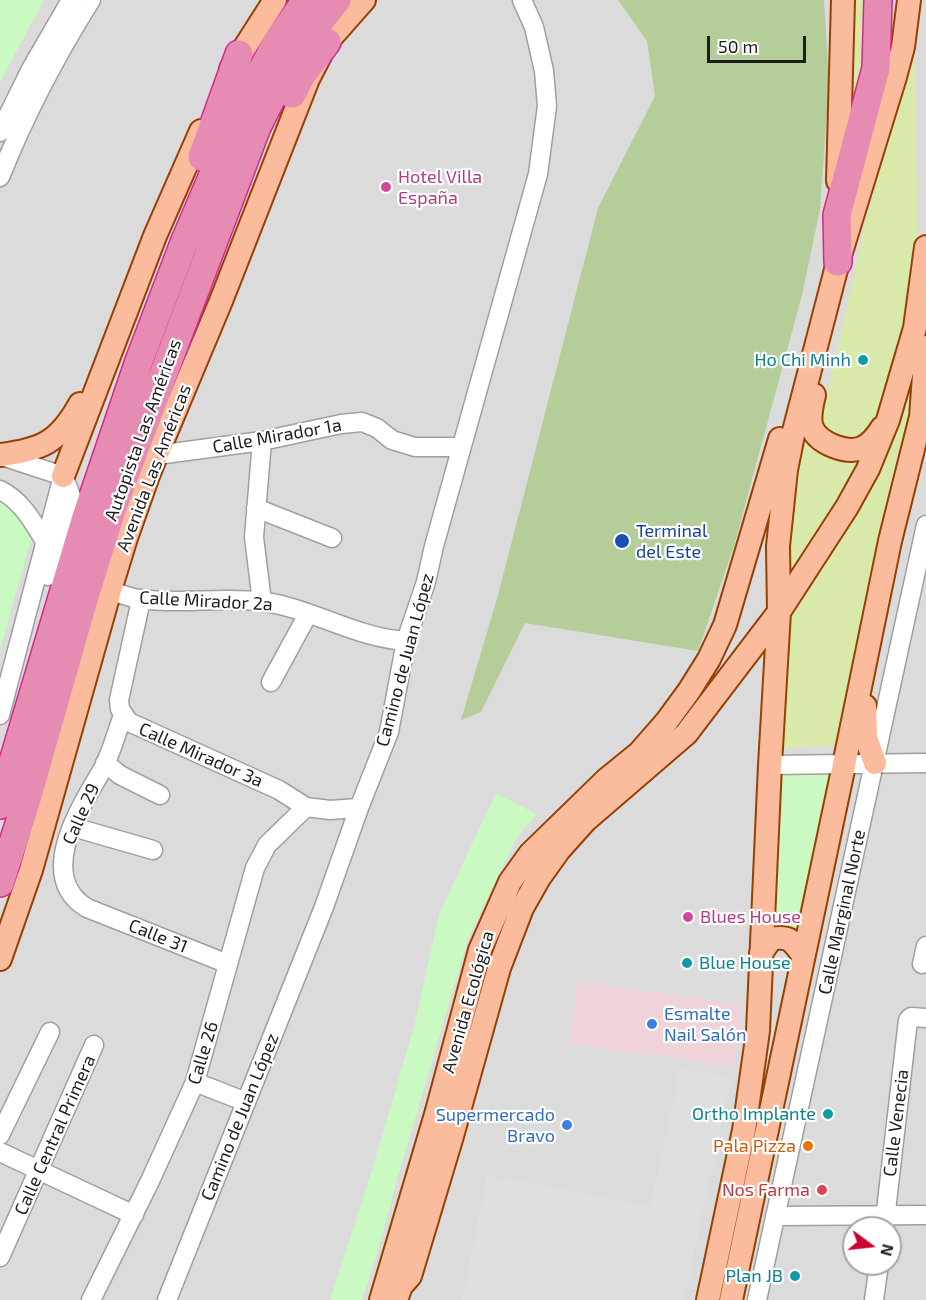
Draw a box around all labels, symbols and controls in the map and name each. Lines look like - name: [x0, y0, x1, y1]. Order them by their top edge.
- scale bar: [710, 24, 809, 62]
- text: 50 m: [718, 35, 758, 57]
- place label: Hotel Villa España: [398, 166, 482, 208]
- marker: Hotel Villa España: [379, 180, 393, 194]
- street label: Autopista Las Américas: [100, 336, 186, 524]
- place label: Ho Chi Minh: [754, 349, 851, 371]
- marker: Ho Chi Minh: [856, 353, 870, 367]
- street label: Avenida Las Américas: [112, 381, 196, 555]
- street label: Calle Mirador 1a: [211, 414, 343, 458]
- place label: Terminal del Este: [636, 520, 707, 562]
- marker: Terminal del Este: [613, 532, 631, 550]
- street label: Camino de Juan López: [371, 571, 439, 749]
- street label: Calle Mirador 2a: [139, 587, 273, 615]
- street label: Calle Mirador 3a: [136, 718, 266, 792]
- street label: Calle 29: [58, 780, 104, 848]
- street label: Calle Marginal Norte: [814, 827, 870, 997]
- place label: Blues House: [700, 906, 801, 928]
- marker: Blues House: [681, 910, 695, 924]
- street label: Calle 31: [125, 914, 191, 958]
- street label: Avenida Ecológica: [437, 928, 499, 1076]
- place label: Blue House: [699, 952, 791, 974]
- marker: Blue House: [680, 956, 694, 970]
- place label: Esmalte Nail Salón: [664, 1003, 746, 1046]
- marker: Esmalte Nail Salón: [645, 1017, 659, 1031]
- street label: Calle 26: [183, 1019, 223, 1087]
- street label: Camino de Juan López: [197, 1030, 283, 1204]
- street label: Calle Central Primera: [10, 1052, 100, 1218]
- street label: Calle Venecia: [879, 1068, 913, 1178]
- place label: Ortho Implante: [692, 1103, 816, 1125]
- place label: Supermercado Bravo: [436, 1104, 555, 1146]
- marker: Ortho Implante: [821, 1107, 835, 1121]
- marker: Supermercado Bravo: [560, 1118, 574, 1132]
- place label: Pala Pizza: [713, 1135, 796, 1157]
- marker: Pala Pizza: [801, 1139, 815, 1153]
- place label: Nos Farma: [722, 1179, 810, 1201]
- marker: Nos Farma: [815, 1183, 829, 1197]
- north arrow: [842, 1216, 902, 1276]
- text: N: [877, 1242, 899, 1258]
- place label: Plan JB: [725, 1265, 783, 1287]
- marker: Plan JB: [788, 1269, 802, 1283]

